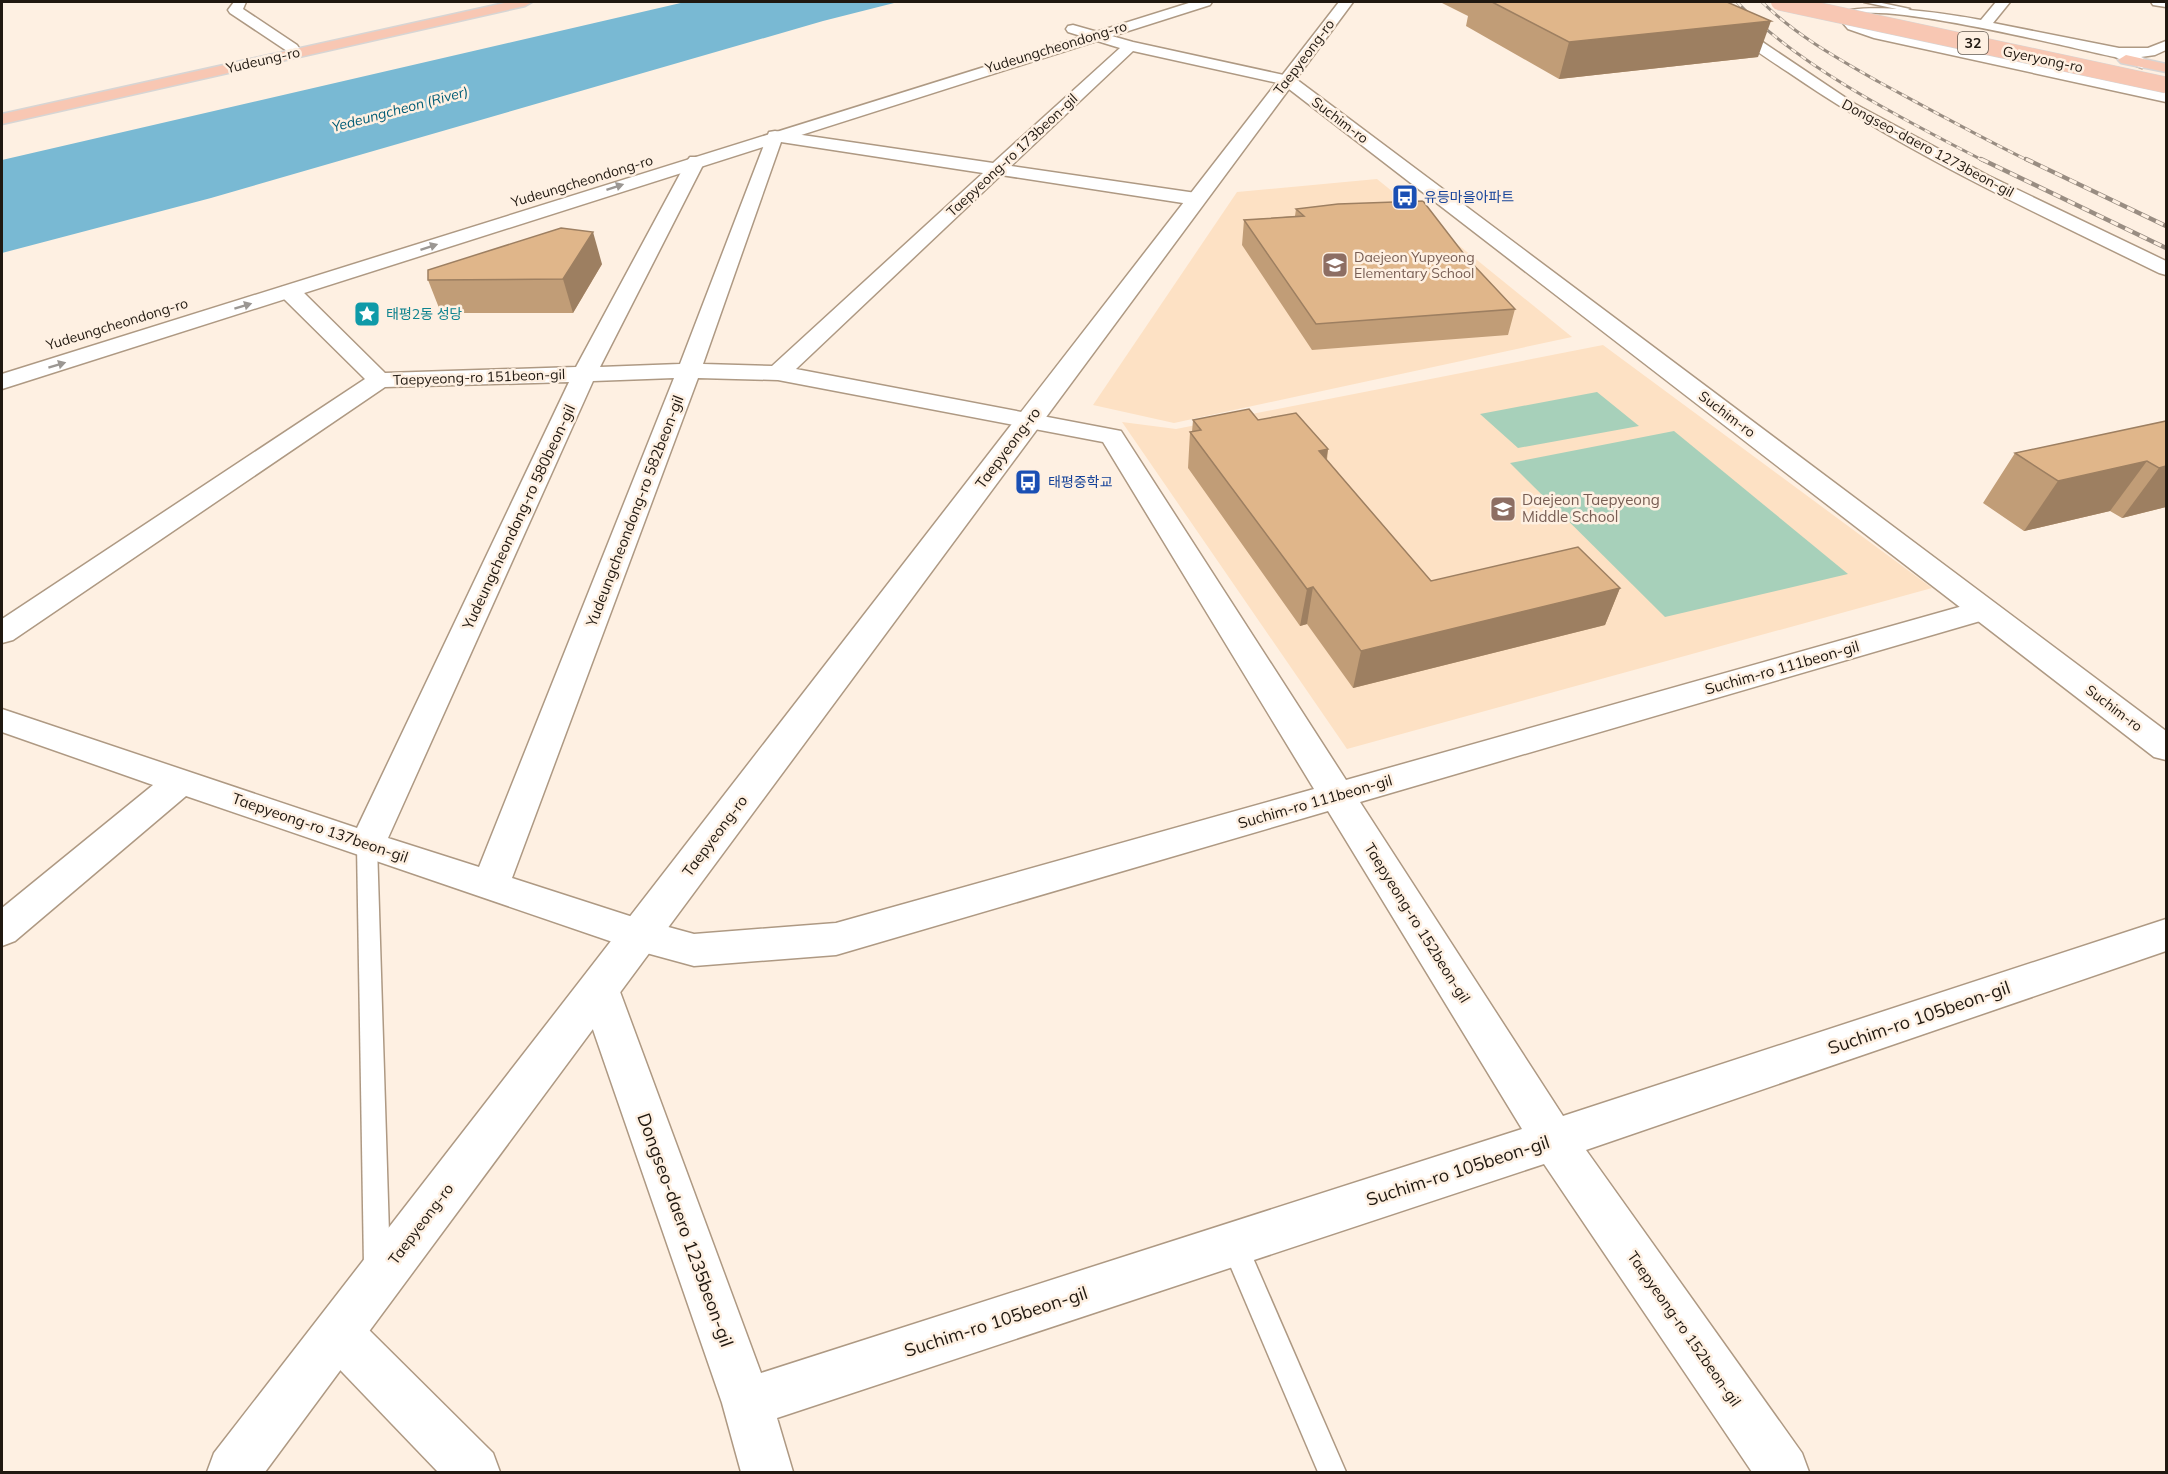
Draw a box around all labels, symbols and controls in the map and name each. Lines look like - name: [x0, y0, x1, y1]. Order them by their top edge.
- street label: Taepyeong-ro: [1270, 16, 1338, 98]
- street label: Yudeungcheondong-ro: [982, 17, 1129, 77]
- road number: 32: [1958, 32, 1988, 54]
- street label: Gyeryong-ro: [2001, 42, 2085, 76]
- street label: Yudeung-ro: [223, 43, 302, 77]
- water label: Yedeungcheon (River): [330, 82, 470, 136]
- street label: Taepyeong-ro 173beon-gil: [943, 90, 1081, 220]
- street label: Suchim-ro: [1308, 93, 1372, 147]
- street label: Dongseo-daero 1273beon-gil: [1839, 95, 2017, 201]
- street label: Yudeungcheondong-ro: [508, 151, 655, 211]
- one-way arrow: [606, 182, 624, 191]
- bus stop icon: 유등마을아파트: [1390, 182, 1420, 212]
- place label: 유등마을아파트: [1424, 188, 1514, 206]
- one-way arrow: [420, 242, 438, 251]
- place label: Daejeon Yupyeong Elementary School: [1354, 248, 1475, 282]
- school or university icon: Daejeon Yupyeong Elementary School: [1320, 250, 1350, 280]
- street label: Yudeungcheondong-ro: [43, 294, 190, 354]
- place icon: 태평2동 성당: [352, 299, 382, 329]
- one-way arrow: [234, 301, 252, 311]
- place label: 태평2동 성당: [386, 305, 463, 323]
- one-way arrow: [48, 359, 66, 369]
- street label: Taepyeong-ro 151beon-gil: [392, 365, 566, 389]
- street label: Suchim-ro: [1695, 387, 1759, 441]
- street label: Yudeungcheondong-ro 582beon-gil: [581, 393, 687, 630]
- street label: Yudeungcheondong-ro 580beon-gil: [458, 401, 579, 633]
- street label: Taepyeong-ro: [971, 403, 1044, 492]
- bus stop icon: 태평중학교: [1013, 467, 1043, 497]
- place label: 태평중학교: [1048, 473, 1113, 491]
- place label: Daejeon Taepyeong Middle School: [1522, 490, 1660, 526]
- school or university icon: Daejeon Taepyeong Middle School: [1488, 494, 1518, 524]
- street label: Suchim-ro 111beon-gil: [1703, 636, 1861, 699]
- street label: Suchim-ro: [2082, 681, 2146, 735]
- street label: Suchim-ro 111beon-gil: [1236, 770, 1394, 833]
- street label: Taepyeong-ro 137beon-gil: [230, 788, 411, 867]
- street label: Taepyeong-ro: [678, 791, 751, 880]
- street label: Taepyeong-ro 152beon-gil: [1360, 839, 1474, 1006]
- street label: Suchim-ro 105beon-gil: [1825, 975, 2013, 1060]
- street label: Dongseo-daero 1235beon-gil: [632, 1110, 739, 1350]
- street label: Suchim-ro 105beon-gil: [1363, 1130, 1552, 1211]
- street label: Taepyeong-ro: [384, 1179, 457, 1268]
- street label: Taepyeong-ro 152beon-gil: [1624, 1247, 1745, 1410]
- street label: Suchim-ro 105beon-gil: [901, 1281, 1090, 1362]

